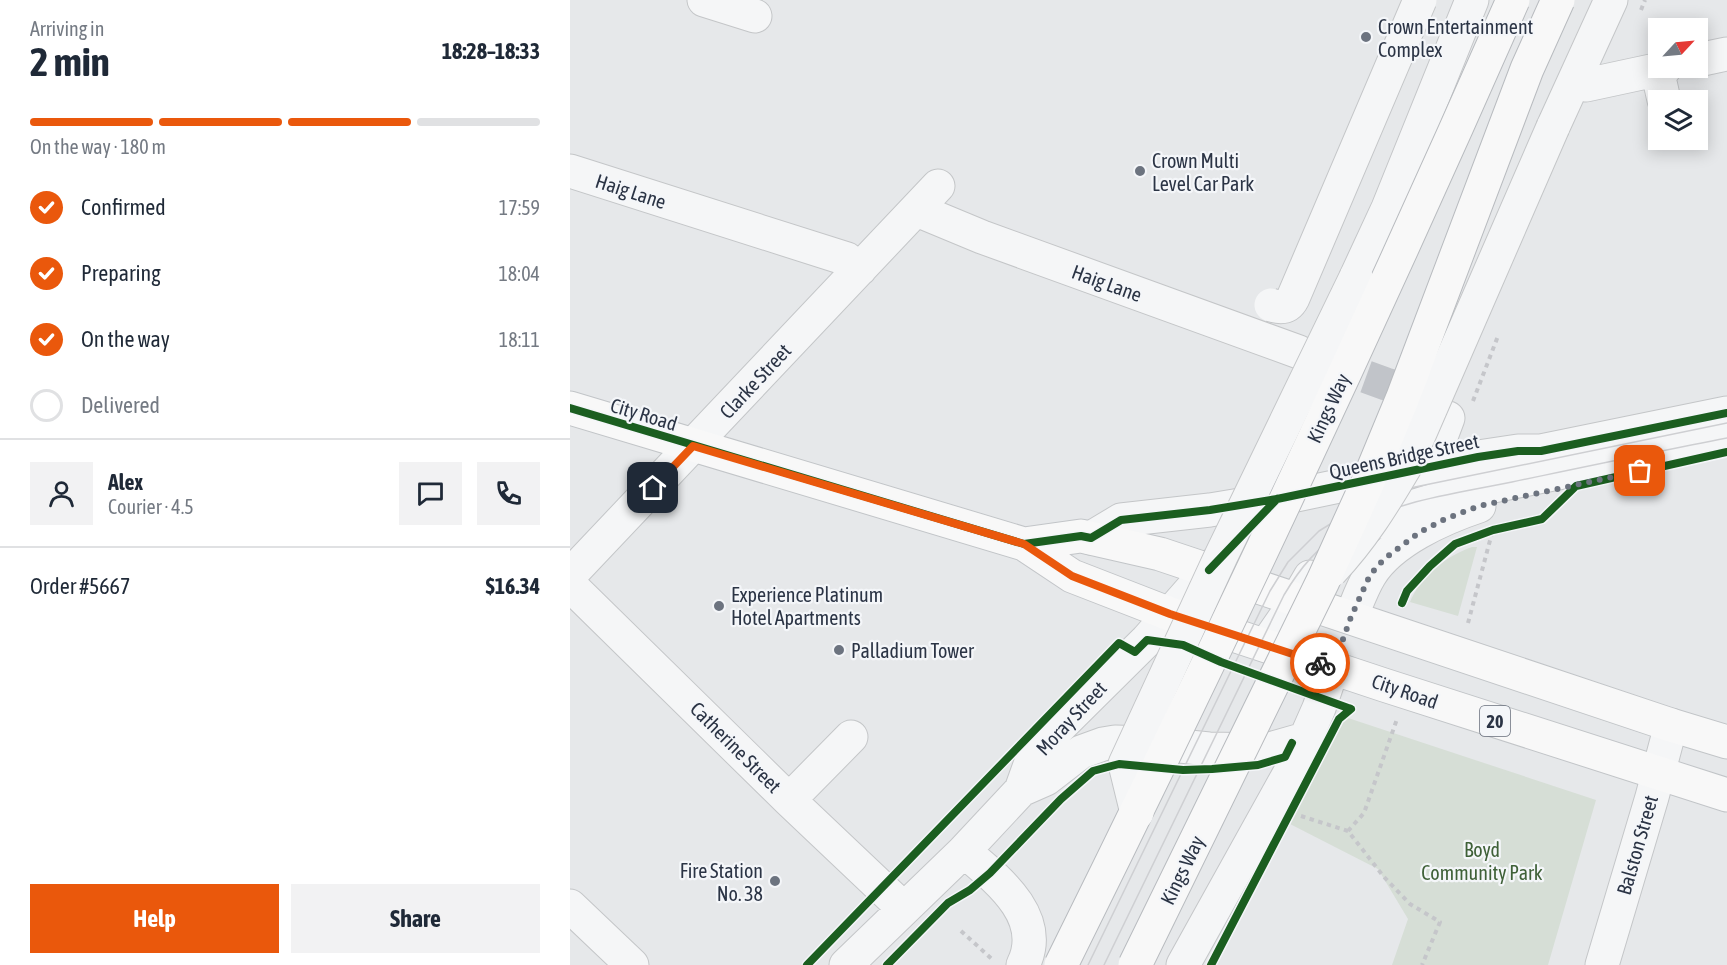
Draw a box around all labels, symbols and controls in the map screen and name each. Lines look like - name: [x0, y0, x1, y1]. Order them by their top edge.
- place label: Crown Entertainment Complex: [1378, 15, 1534, 61]
- text: Arriving in: [30, 17, 104, 40]
- north arrow: [1648, 18, 1708, 78]
- map controls: [1648, 18, 1708, 150]
- marker: Crown Entertainment Complex: [1359, 30, 1373, 44]
- text: 18:28–18:33: [442, 38, 540, 64]
- text: 2 min: [30, 40, 110, 84]
- button: layers: [1648, 90, 1708, 150]
- text: On the way · 180 m: [30, 135, 166, 158]
- place label: Crown Multi Level Car Park: [1152, 149, 1254, 195]
- marker: Crown Multi Level Car Park: [1133, 164, 1147, 178]
- street label: Haig Lane: [593, 169, 669, 213]
- icon: check: [30, 191, 63, 224]
- text: Confirmed: [81, 194, 166, 220]
- text: 17:59: [499, 196, 540, 219]
- icon: check: [30, 257, 63, 290]
- text: Preparing: [81, 260, 161, 286]
- street label: Haig Lane: [1069, 260, 1145, 306]
- text: 18:04: [498, 262, 540, 285]
- icon: check: [30, 323, 63, 356]
- text: On the way: [81, 326, 170, 352]
- text: 18:11: [499, 328, 540, 351]
- street label: Clarke Street: [715, 339, 795, 423]
- street label: Kings Way: [1302, 370, 1354, 446]
- text: Delivered: [81, 392, 160, 418]
- street label: City Road: [608, 393, 680, 435]
- street label: Queens Bridge Street: [1327, 429, 1481, 483]
- pin: [1614, 445, 1665, 496]
- icon: bag: [1623, 454, 1656, 487]
- button: person: [30, 462, 93, 525]
- button: chat: [399, 462, 462, 525]
- button: phone: [477, 462, 540, 525]
- pin: [627, 462, 678, 513]
- text: Alex: [108, 469, 143, 495]
- icon: home: [636, 471, 669, 504]
- text: Courier · 4.5: [108, 495, 194, 518]
- text: Order #5667: [30, 573, 130, 599]
- text: $16.34: [485, 573, 540, 599]
- place label: Experience Platinum Hotel Apartments: [731, 583, 883, 629]
- marker: Experience Platinum Hotel Apartments: [712, 599, 726, 613]
- courier: [1290, 633, 1350, 693]
- place label: Palladium Tower: [851, 639, 975, 662]
- marker: Palladium Tower: [832, 643, 846, 657]
- icon: bike: [1304, 647, 1337, 680]
- street label: City Road: [1369, 669, 1441, 713]
- street label: Moray Street: [1031, 676, 1111, 760]
- street label: Catherine Street: [686, 697, 786, 797]
- road number: 20: [1480, 706, 1510, 736]
- street label: Balston Street: [1612, 792, 1662, 897]
- street label: Kings Way: [1155, 832, 1209, 908]
- park label: Boyd Community Park: [1421, 838, 1543, 884]
- place label: Fire Station No. 38: [680, 859, 763, 905]
- marker: Fire Station No. 38: [768, 874, 782, 888]
- button: Help: [30, 884, 279, 953]
- button: Share: [291, 884, 540, 953]

